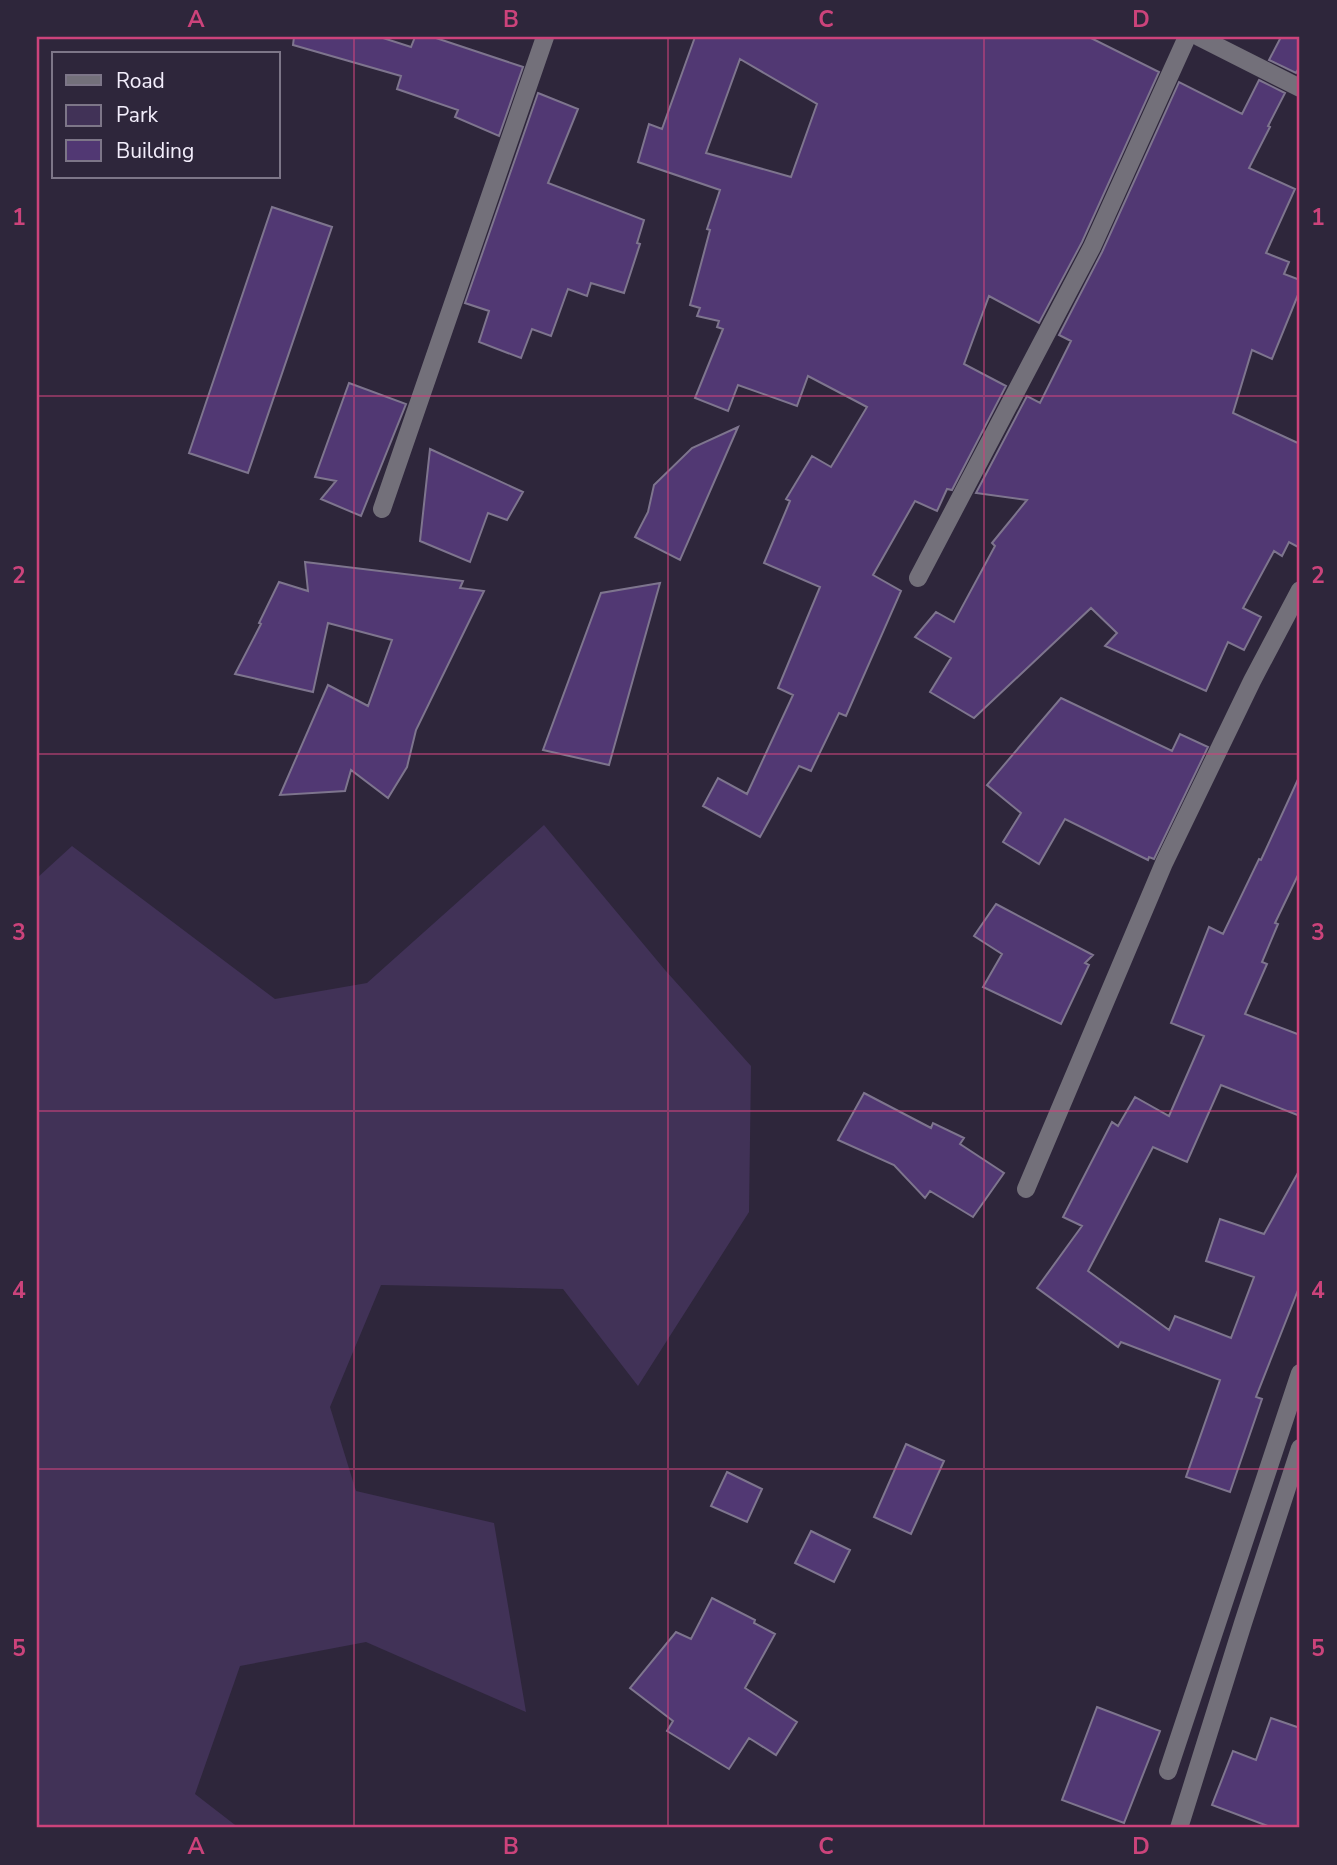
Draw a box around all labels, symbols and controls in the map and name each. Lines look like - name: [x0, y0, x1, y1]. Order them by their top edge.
- text: A: [187, 4, 205, 35]
- text: B: [503, 4, 519, 35]
- text: C: [818, 4, 834, 35]
- text: D: [1132, 4, 1150, 35]
- legend: [52, 52, 280, 178]
- text: Road: [116, 67, 165, 95]
- text: Park: [116, 101, 158, 129]
- text: Building: [116, 137, 194, 165]
- text: 1: [12, 202, 26, 233]
- text: 1: [1311, 202, 1325, 233]
- text: 2: [12, 560, 26, 591]
- text: 2: [1311, 560, 1325, 591]
- text: 3: [12, 917, 26, 948]
- text: 3: [1311, 917, 1325, 948]
- text: 4: [12, 1275, 26, 1306]
- text: 4: [1311, 1275, 1325, 1306]
- text: 5: [12, 1633, 26, 1664]
- text: 5: [1311, 1633, 1325, 1664]
- text: A: [187, 1831, 205, 1862]
- text: B: [503, 1831, 519, 1862]
- text: C: [818, 1831, 834, 1862]
- text: D: [1132, 1831, 1150, 1862]

